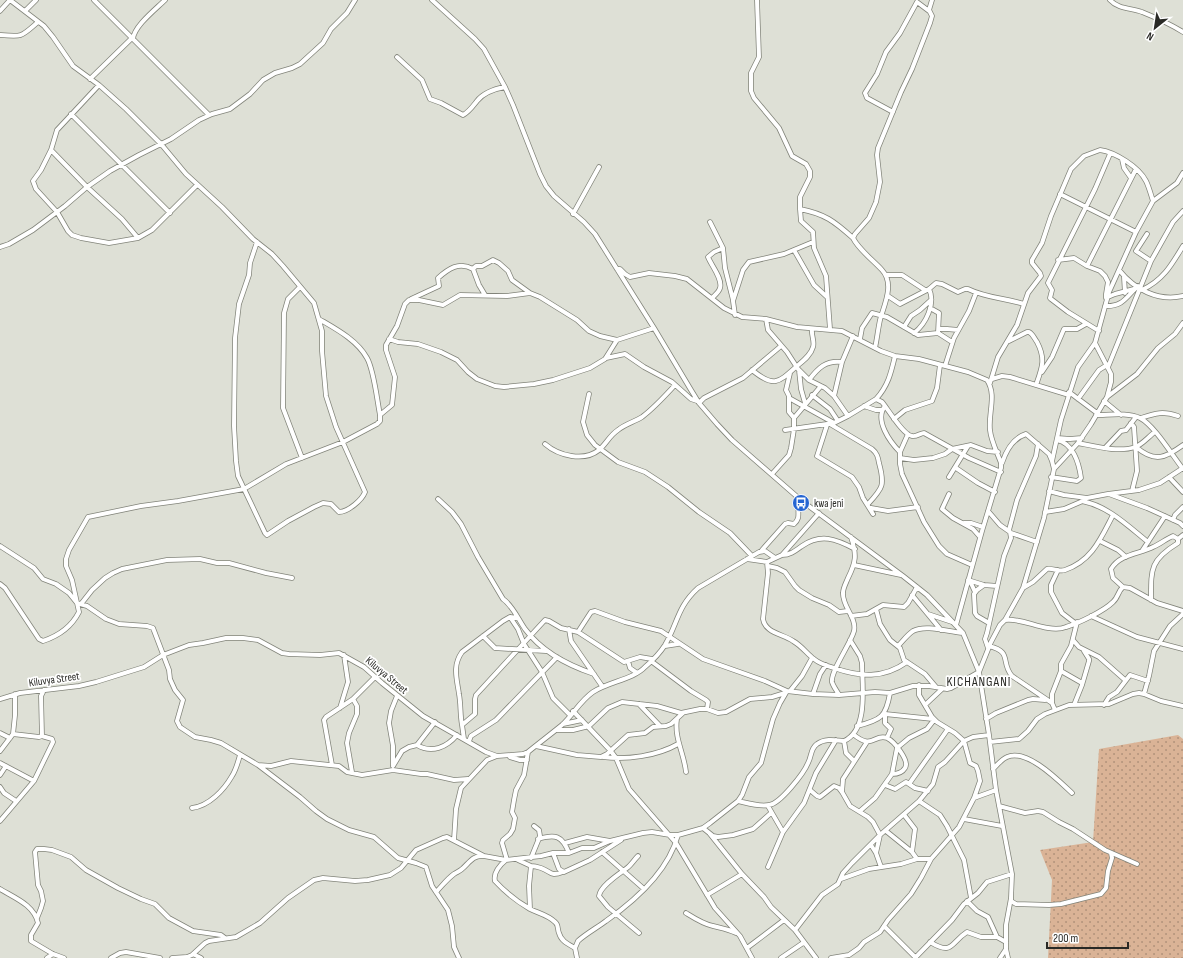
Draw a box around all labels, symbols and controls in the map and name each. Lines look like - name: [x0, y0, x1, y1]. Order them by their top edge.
- north arrow: [1135, 8, 1175, 48]
- text: N: [1144, 29, 1156, 43]
- bus stop icon: kwa jeni: [791, 493, 811, 513]
- place label: kwa jeni: [814, 497, 843, 510]
- street label: Kiluvya Street: [363, 654, 411, 697]
- street label: Kiluvya Street: [28, 669, 81, 689]
- district label: KICHANGANI: [947, 674, 1011, 690]
- scale bar: [1047, 924, 1128, 950]
- text: 200 m: [1053, 931, 1079, 946]

